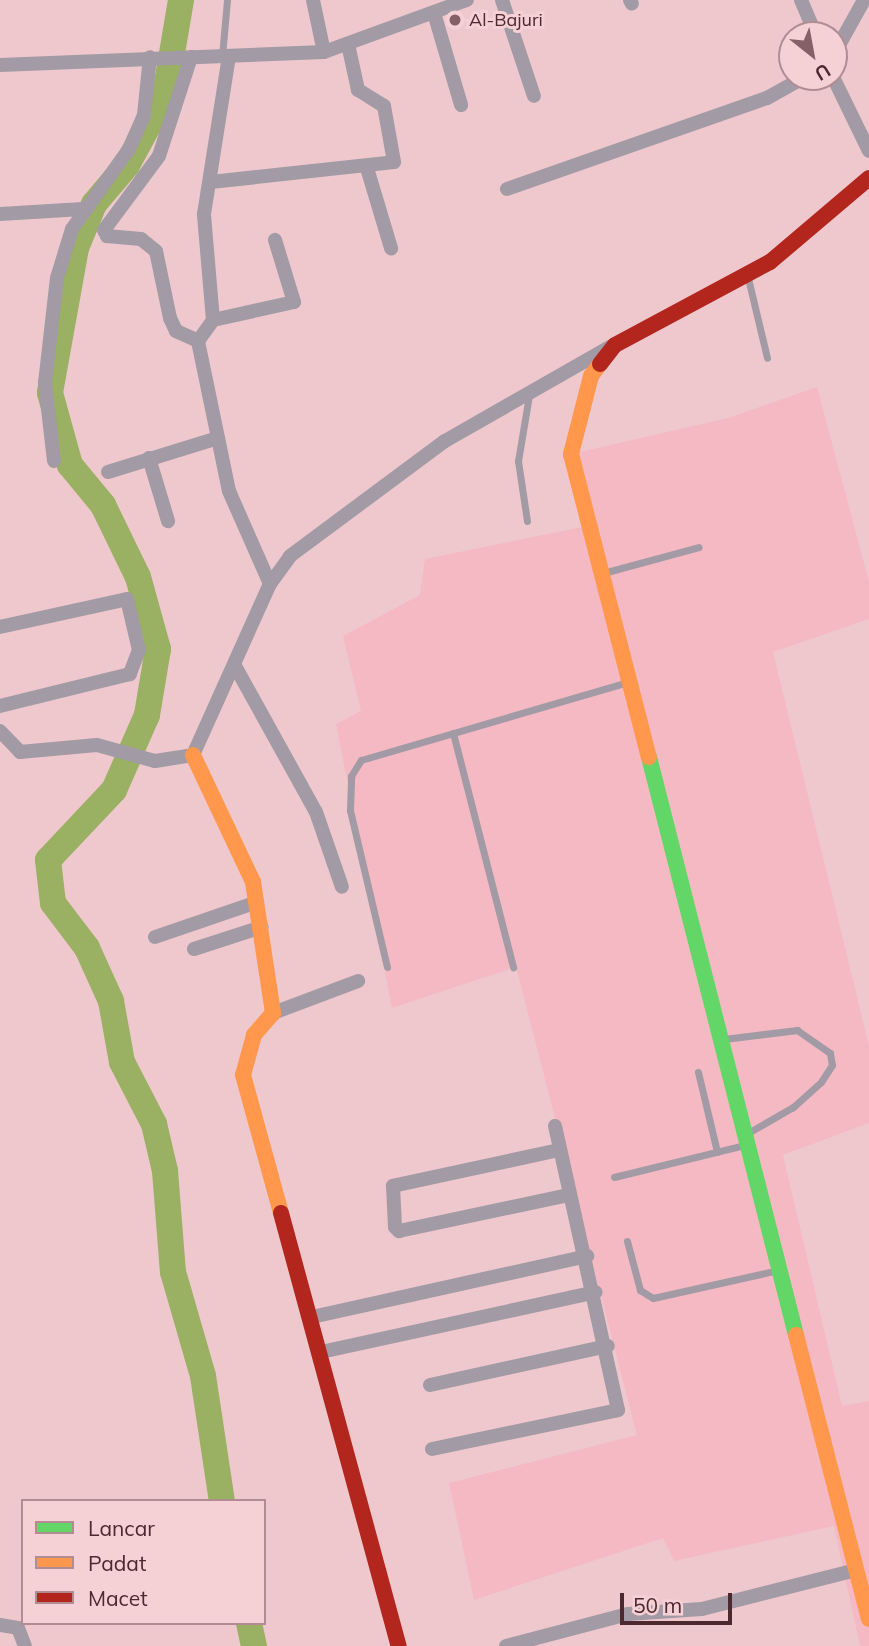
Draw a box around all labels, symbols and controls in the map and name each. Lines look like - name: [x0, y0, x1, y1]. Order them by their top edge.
- place label: Al-Bajuri: [469, 9, 543, 31]
- marker: Al-Bajuri: [447, 12, 463, 28]
- north arrow: [778, 21, 848, 91]
- text: U: [811, 58, 835, 86]
- legend: [21, 1499, 266, 1625]
- text: Lancar: [88, 1515, 155, 1541]
- text: Padat: [88, 1550, 146, 1576]
- scale bar: [624, 1580, 736, 1624]
- text: Macet: [88, 1585, 148, 1611]
- text: 50 m: [633, 1592, 682, 1618]

